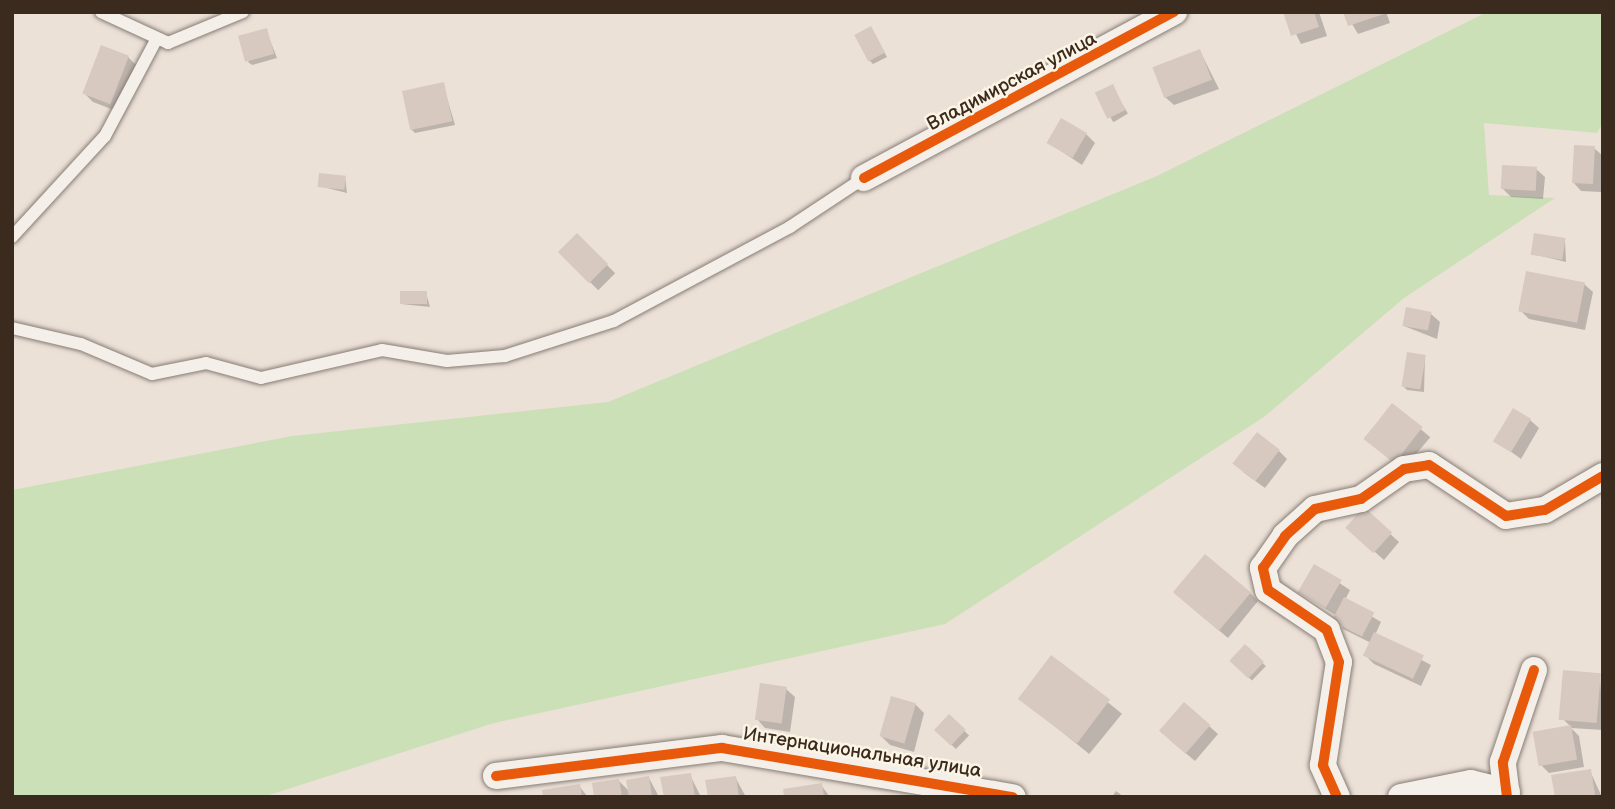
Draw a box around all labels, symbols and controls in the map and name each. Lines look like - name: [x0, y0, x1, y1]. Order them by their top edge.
- street label: Владимирская улица: [923, 28, 1101, 136]
- street label: Интернациональная улица: [741, 723, 983, 783]

